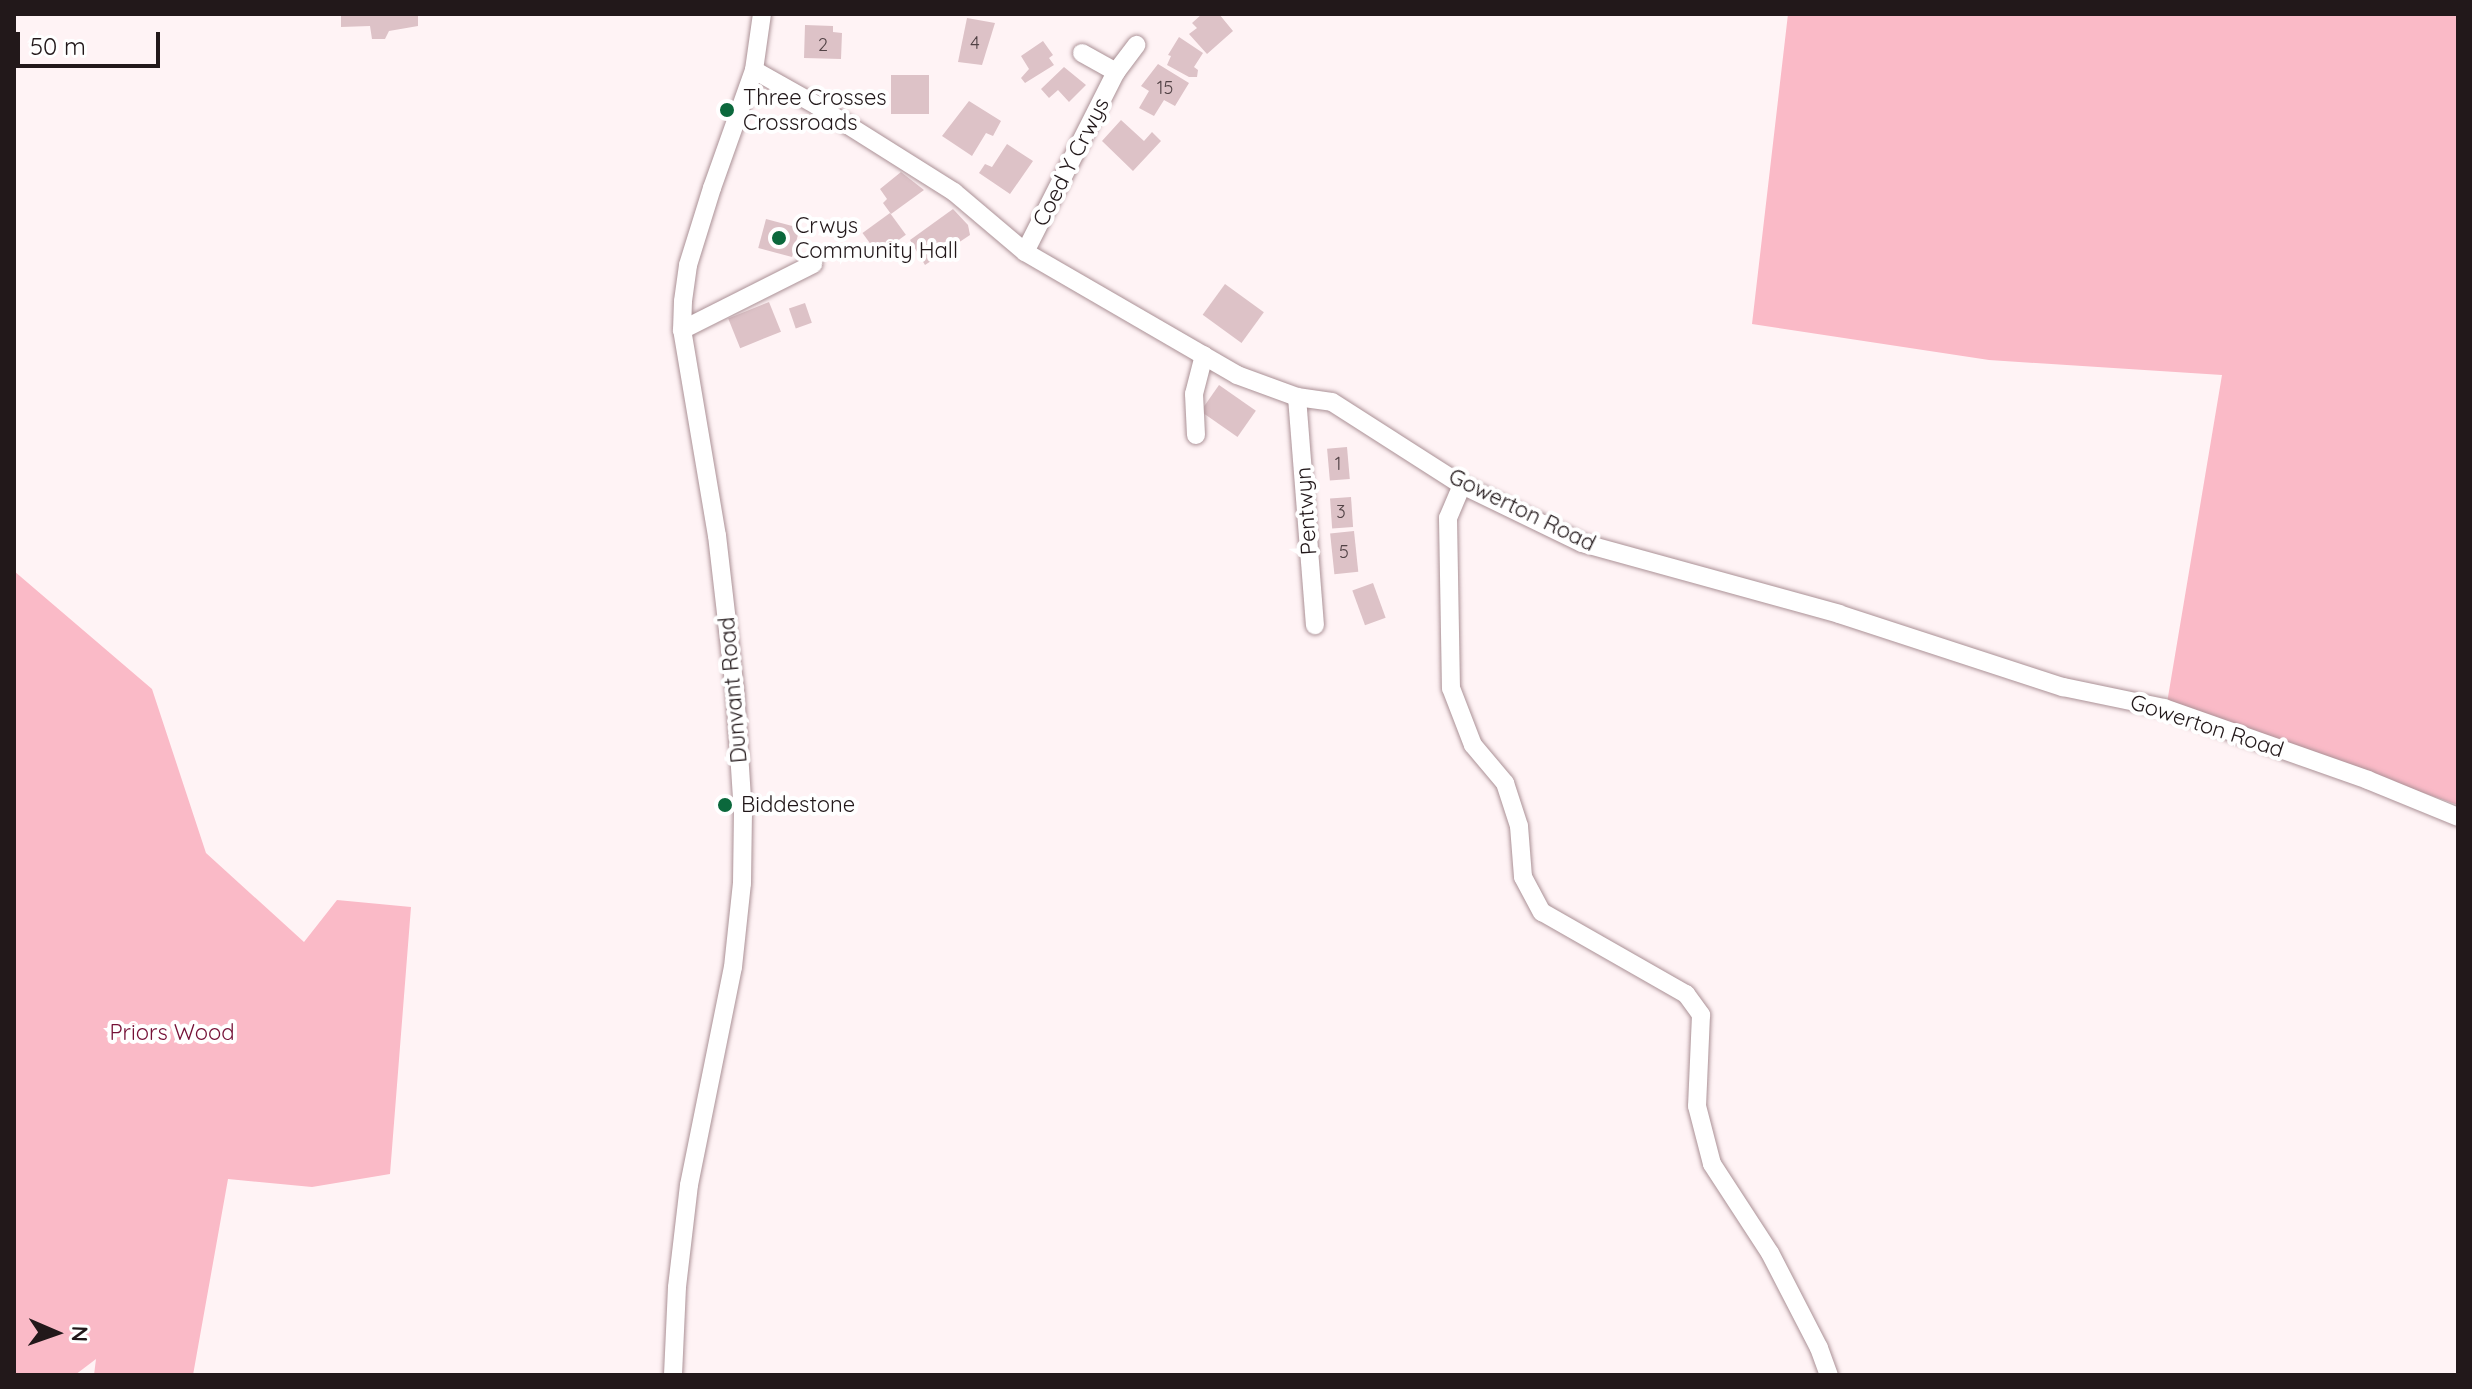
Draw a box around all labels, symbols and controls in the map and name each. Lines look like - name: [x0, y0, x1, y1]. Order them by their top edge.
- scale bar: [20, 16, 164, 66]
- text: 50 m: [30, 31, 86, 61]
- house number: 4: [970, 32, 980, 54]
- house number: 2: [818, 34, 828, 56]
- house number: 15: [1157, 77, 1173, 99]
- place label: Three Crosses Crossroads: [743, 84, 887, 136]
- street label: Coed Y Crwys: [1027, 93, 1115, 231]
- marker: Three Crosses Crossroads: [718, 101, 736, 119]
- place label: Crwys Community Hall: [795, 212, 958, 264]
- marker: Crwys Community Hall: [770, 229, 788, 247]
- house number: 1: [1335, 453, 1341, 475]
- street label: Gowerton Road: [1444, 463, 1600, 557]
- street label: Pentwyn: [1290, 466, 1322, 556]
- house number: 3: [1336, 501, 1346, 523]
- house number: 5: [1339, 541, 1349, 563]
- street label: Dunvant Road: [713, 616, 753, 764]
- street label: Gowerton Road: [2127, 689, 2287, 763]
- place label: Biddestone: [741, 792, 855, 818]
- marker: Biddestone: [716, 796, 734, 814]
- park label: Priors Wood: [109, 1020, 235, 1046]
- north arrow: [16, 1293, 96, 1373]
- text: N: [66, 1325, 94, 1342]

